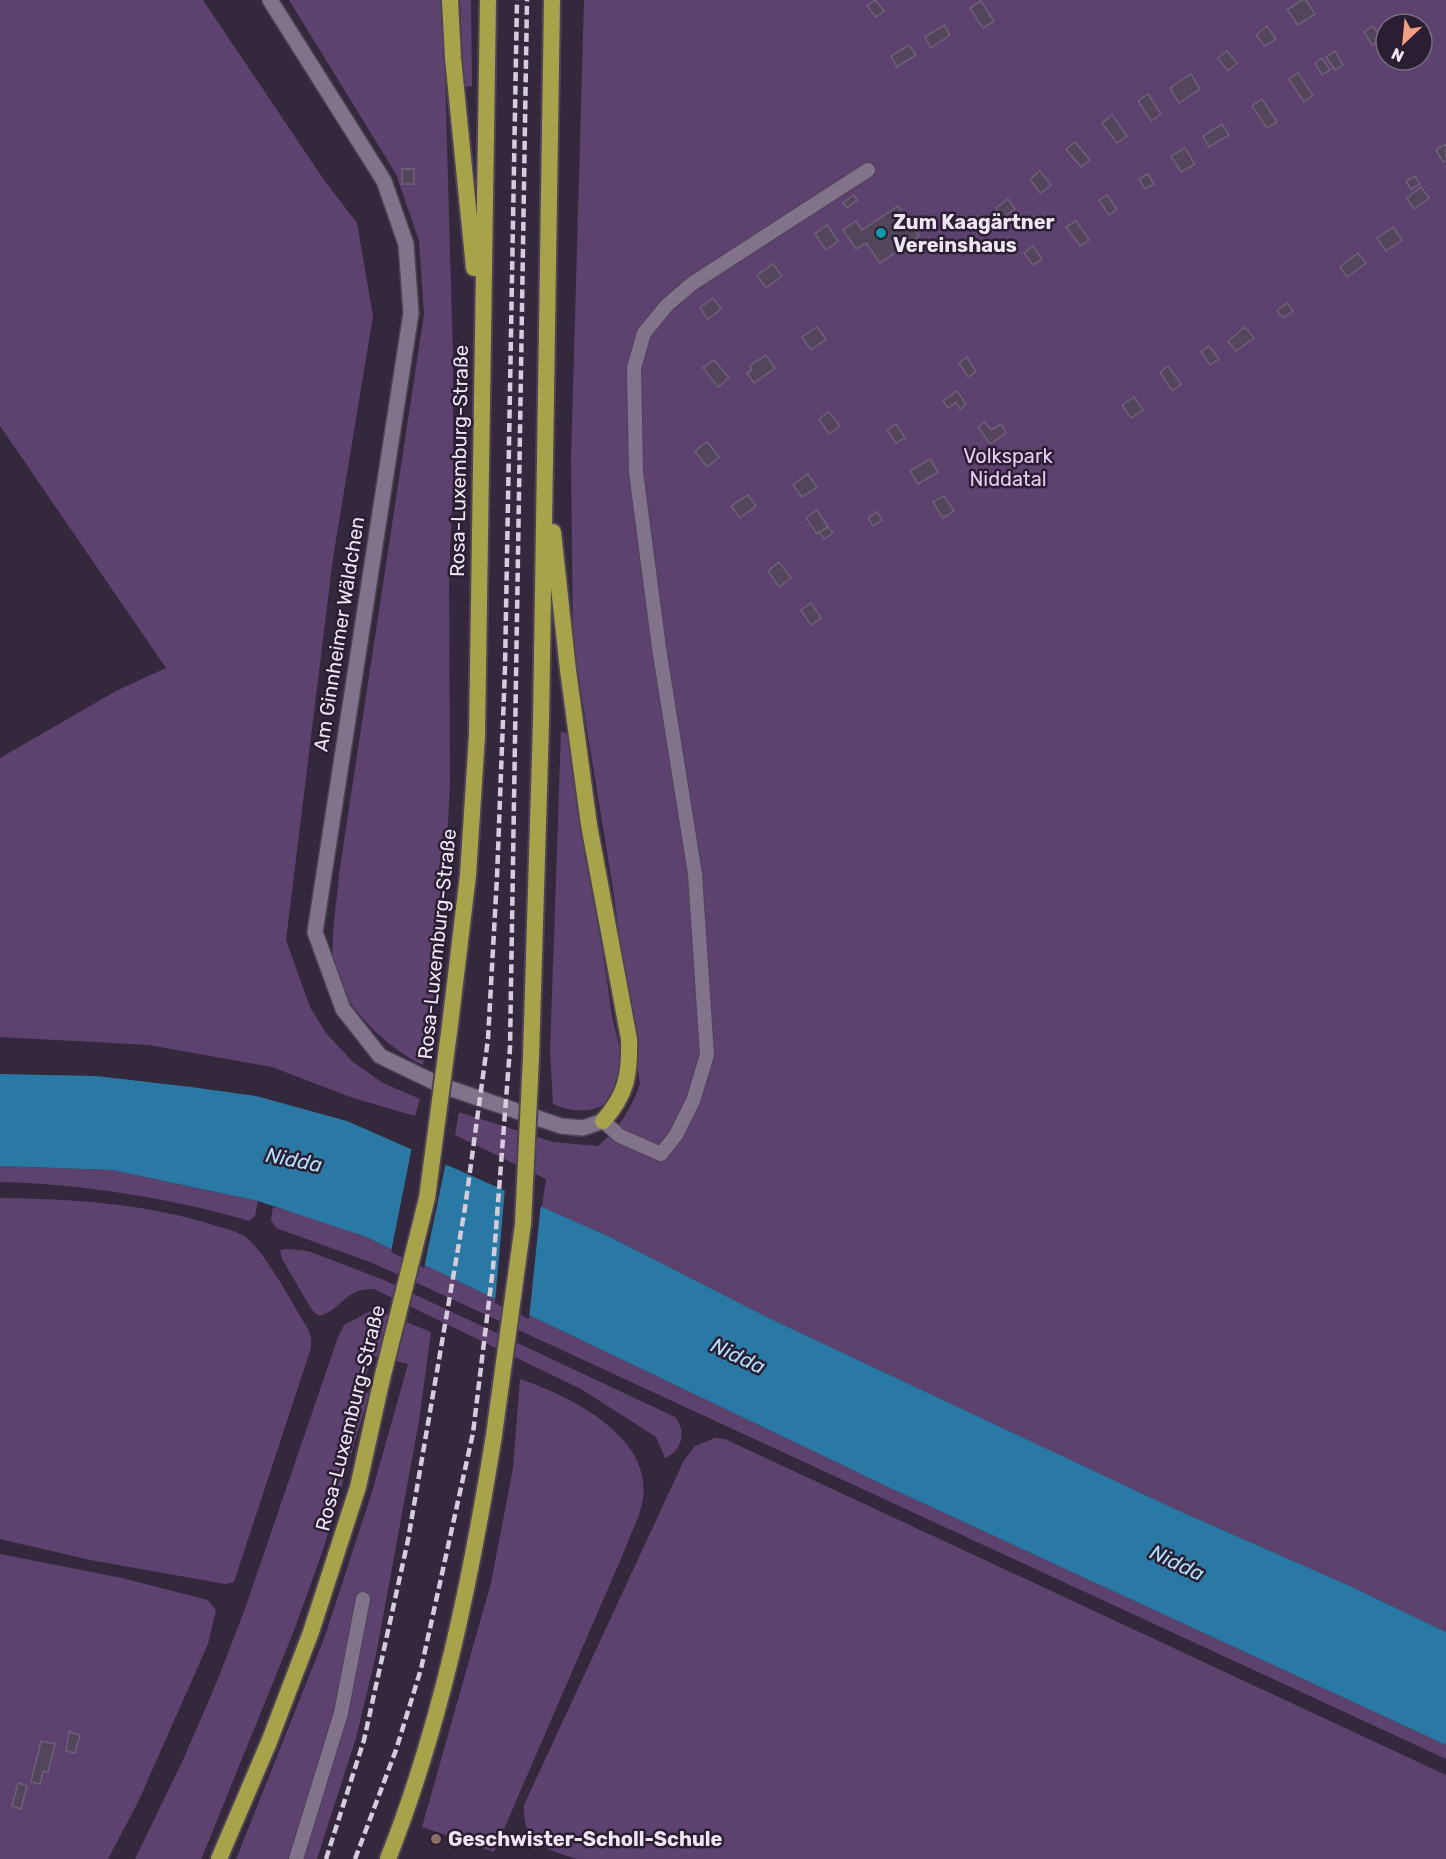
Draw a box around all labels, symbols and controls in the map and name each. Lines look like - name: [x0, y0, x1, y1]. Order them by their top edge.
- north arrow: [1374, 12, 1434, 72]
- text: N: [1388, 44, 1407, 66]
- place label: Zum Kaagärtner Vereinshaus: [893, 210, 1055, 257]
- marker: Zum Kaagärtner Vereinshaus: [874, 226, 888, 240]
- street label: Rosa-Luxemburg-Straße: [445, 345, 473, 577]
- park label: Volkspark Niddatal: [963, 444, 1053, 491]
- street label: Am Ginnheimer Wäldchen: [309, 515, 369, 753]
- street label: Rosa-Luxemburg-Straße: [413, 827, 461, 1061]
- water label: Nidda: [264, 1142, 324, 1177]
- street label: Rosa-Luxemburg-Straße: [310, 1303, 390, 1533]
- water label: Nidda: [707, 1332, 769, 1379]
- water label: Nidda: [1146, 1539, 1208, 1586]
- place label: Geschwister-Scholl-Schule: [448, 1827, 722, 1851]
- marker: Geschwister-Scholl-Schule: [429, 1832, 443, 1846]

